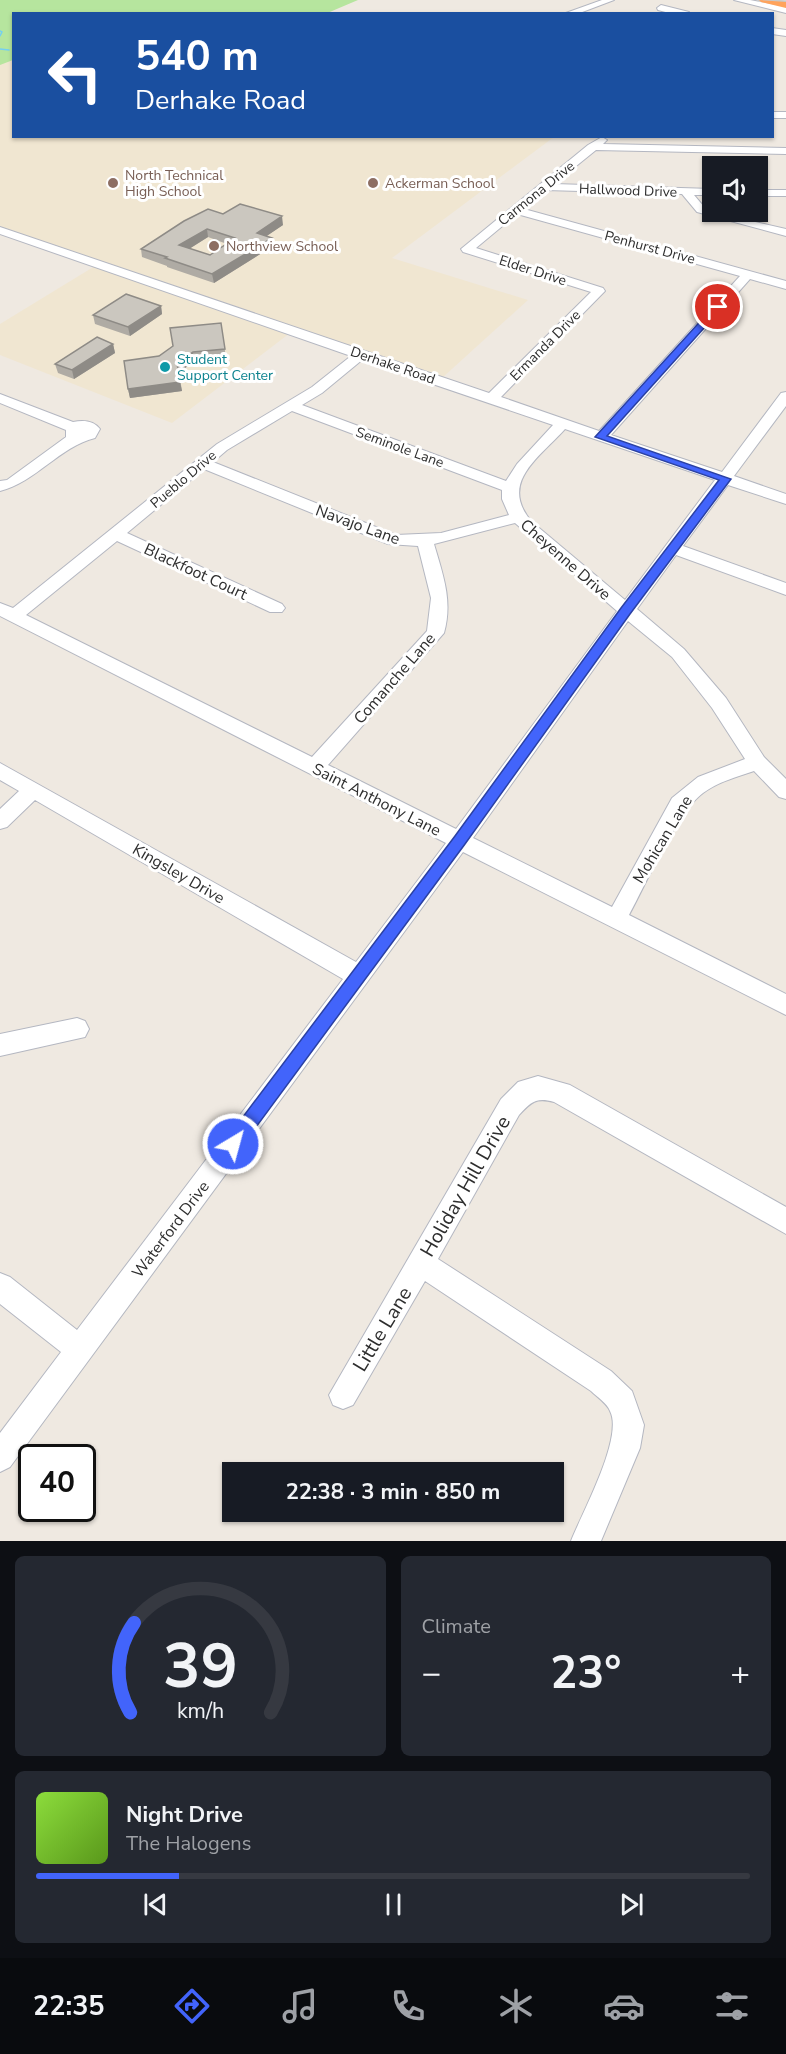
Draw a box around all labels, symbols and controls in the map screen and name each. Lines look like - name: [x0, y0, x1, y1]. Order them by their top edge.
- text: 540 m: [135, 28, 259, 85]
- icon: left: [36, 36, 114, 114]
- text: Derhake Road: [135, 82, 306, 119]
- map controls: [702, 156, 768, 222]
- button: sound: [702, 156, 768, 222]
- street label: Carmona Drive: [494, 157, 579, 230]
- place label: North Technical High School: [125, 166, 224, 201]
- place label: Ackerman School: [385, 174, 495, 193]
- marker: North Technical High School: [106, 176, 120, 190]
- marker: Ackerman School: [366, 176, 380, 190]
- street label: Hallwood Drive: [578, 179, 677, 202]
- street label: Penhurst Drive: [602, 226, 697, 269]
- place label: Northview School: [226, 237, 339, 256]
- marker: Northview School: [207, 239, 221, 253]
- street label: Elder Drive: [497, 251, 569, 290]
- pin: [692, 281, 743, 332]
- icon: arrive: [701, 290, 734, 323]
- street label: Ermanda Drive: [506, 306, 585, 385]
- street label: Derhake Road: [348, 342, 438, 389]
- place label: Student Support Center: [177, 350, 273, 385]
- marker: Student Support Center: [158, 360, 172, 374]
- street label: Seminole Lane: [353, 423, 447, 472]
- street label: Pueblo Drive: [146, 446, 220, 513]
- street label: Navajo Lane: [312, 499, 403, 550]
- street label: Cheyenne Drive: [515, 514, 615, 605]
- street label: Blackfoot Court: [140, 538, 251, 606]
- street label: Comanche Lane: [349, 628, 441, 729]
- street label: Saint Anthony Lane: [309, 758, 444, 842]
- street label: Mohican Lane: [628, 791, 698, 888]
- street label: Kingsley Drive: [128, 839, 229, 909]
- street label: Holiday Hill Drive: [414, 1111, 517, 1262]
- position arrow: [201, 1112, 265, 1176]
- street label: Waterford Drive: [127, 1177, 215, 1283]
- street label: Little Lane: [347, 1282, 418, 1377]
- speed limit sign: 40: [18, 1444, 96, 1522]
- text: 22:38 · 3 min · 850 m: [286, 1477, 500, 1507]
- text: Climate: [422, 1613, 491, 1640]
- text: 39: [163, 1624, 238, 1709]
- text: 23°: [550, 1643, 621, 1704]
- text: −: [422, 1651, 441, 1696]
- text: +: [730, 1651, 750, 1696]
- text: km/h: [177, 1696, 224, 1726]
- text: Night Drive: [126, 1800, 243, 1830]
- text: The Halogens: [126, 1830, 251, 1857]
- icon: previous: [139, 1888, 172, 1921]
- icon: pause: [377, 1888, 410, 1921]
- icon: next: [615, 1888, 648, 1921]
- icon: directions: [171, 1985, 213, 2027]
- icon: music: [279, 1985, 321, 2027]
- icon: phone: [387, 1985, 429, 2027]
- icon: climate: [495, 1985, 537, 2027]
- icon: car: [603, 1985, 645, 2027]
- icon: filters: [711, 1985, 753, 2027]
- text: 22:35: [33, 1988, 105, 2025]

